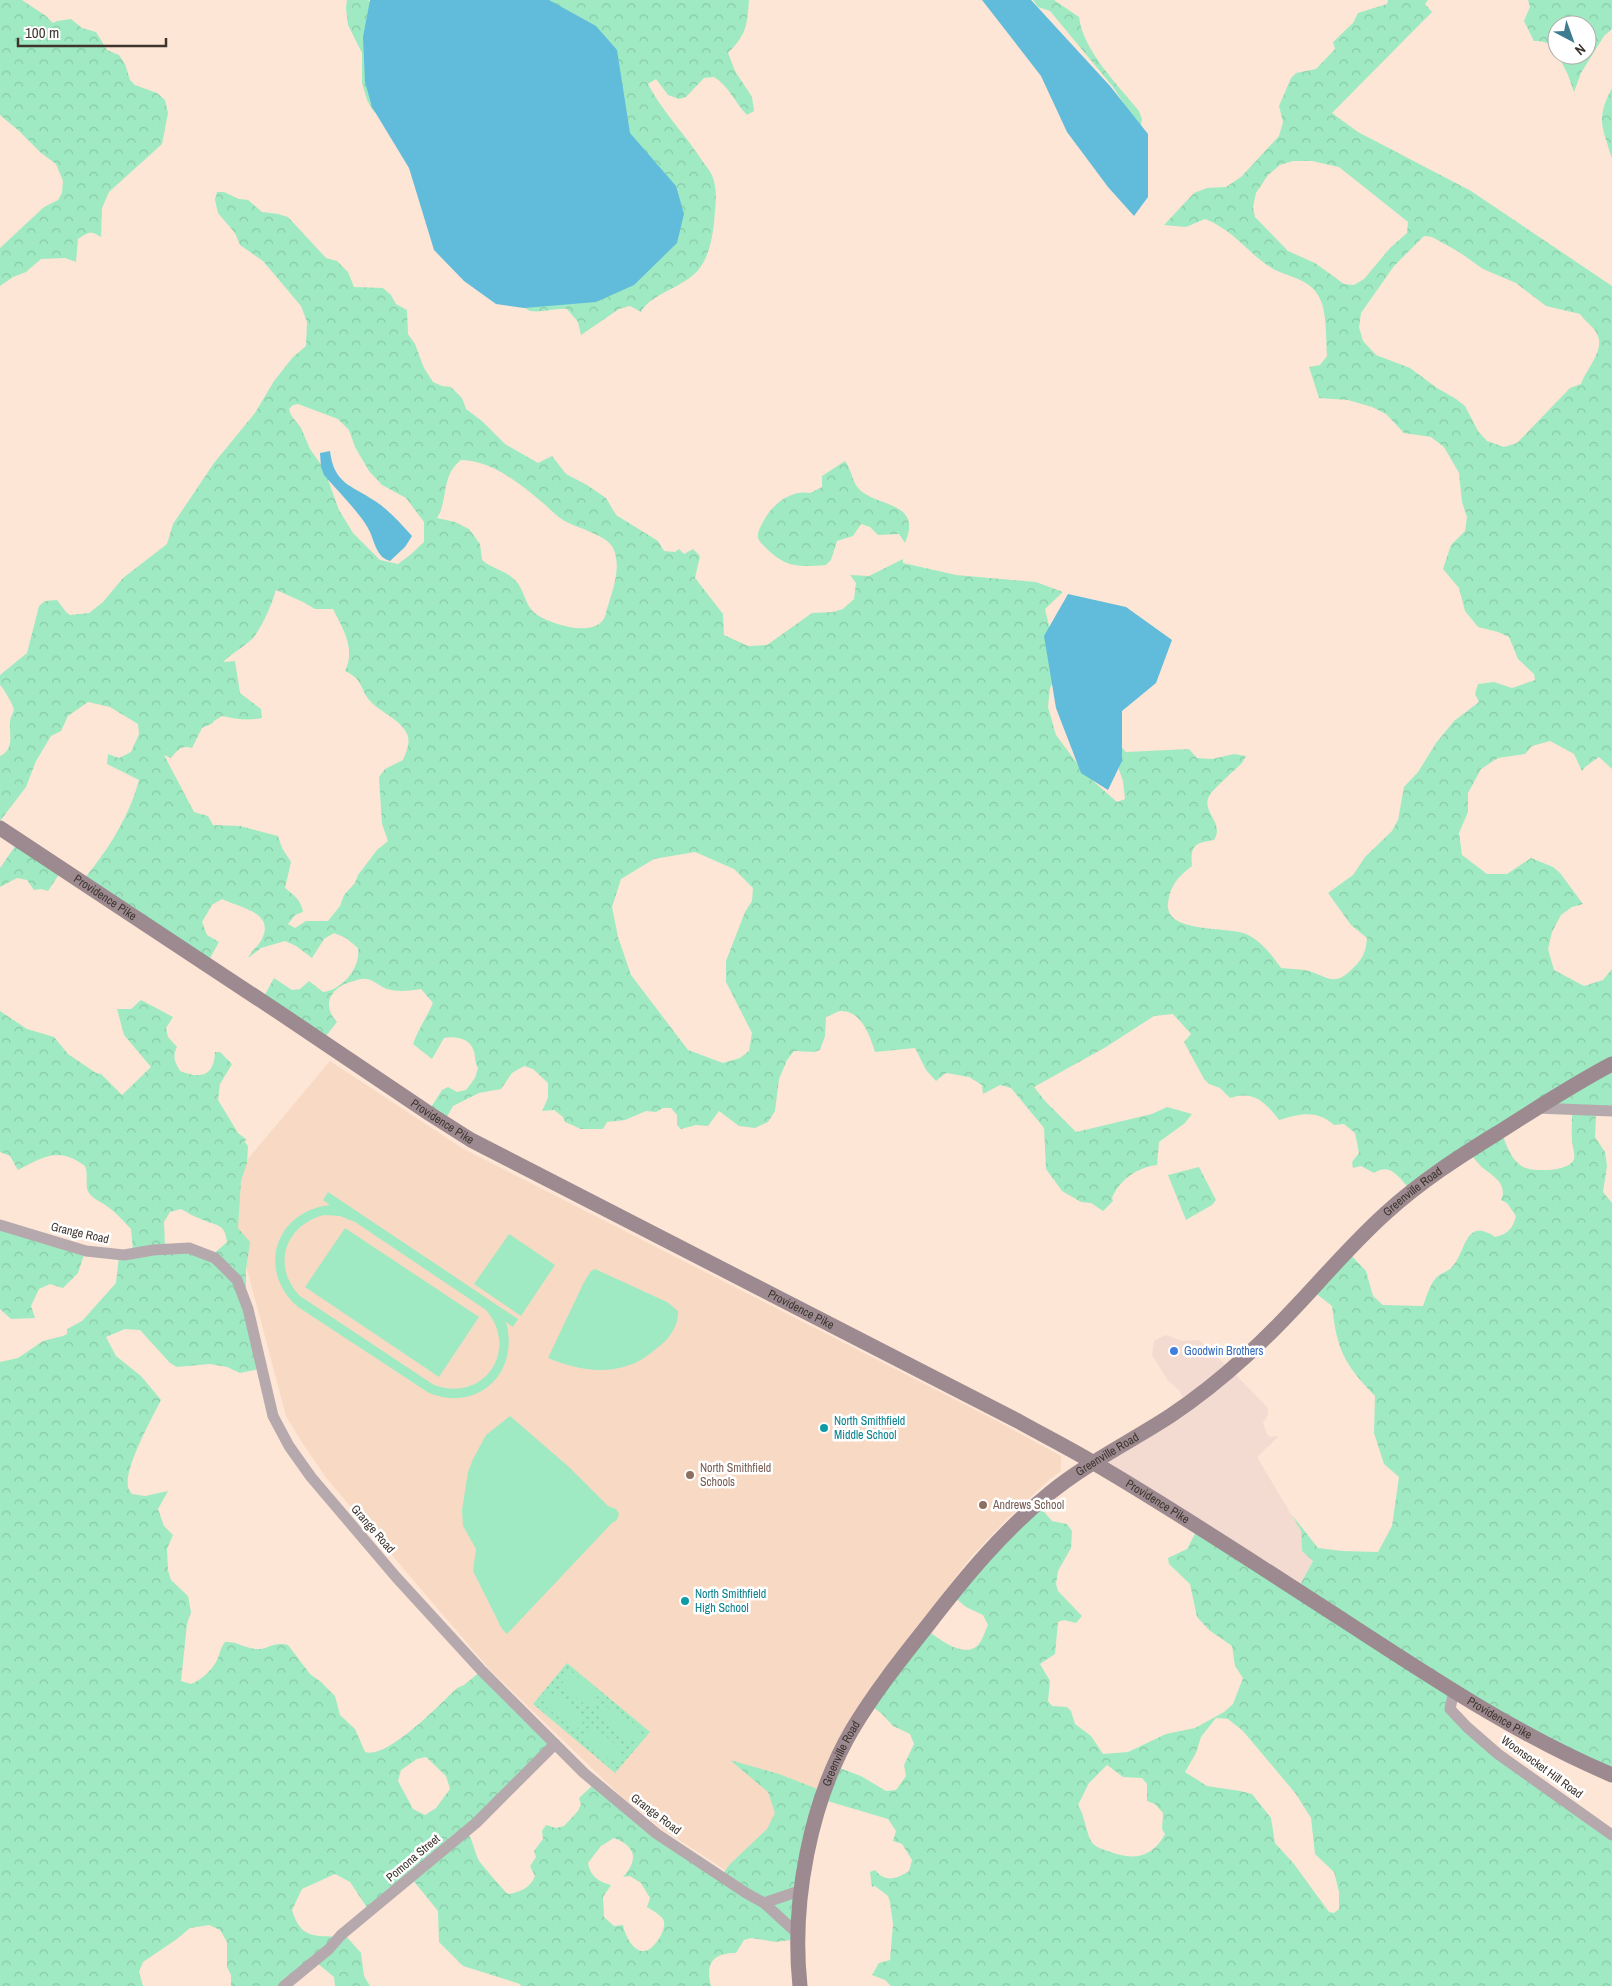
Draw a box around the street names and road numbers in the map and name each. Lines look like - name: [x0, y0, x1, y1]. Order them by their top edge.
- street label: Providence Pike: [71, 871, 140, 924]
- street label: Providence Pike: [408, 1095, 477, 1148]
- street label: Greenville Road: [1380, 1163, 1445, 1220]
- street label: Grange Road: [49, 1219, 111, 1247]
- street label: Providence Pike: [765, 1286, 837, 1333]
- street label: Greenville Road: [1072, 1429, 1142, 1480]
- street label: Providence Pike: [1123, 1476, 1193, 1527]
- street label: Grange Road: [348, 1501, 398, 1557]
- street label: Providence Pike: [1464, 1693, 1535, 1743]
- street label: Greenville Road: [818, 1718, 864, 1789]
- street label: Woonsocket Hill Road: [1498, 1732, 1586, 1802]
- street label: Grange Road: [628, 1790, 684, 1838]
- street label: Pomona Street: [383, 1831, 443, 1885]

